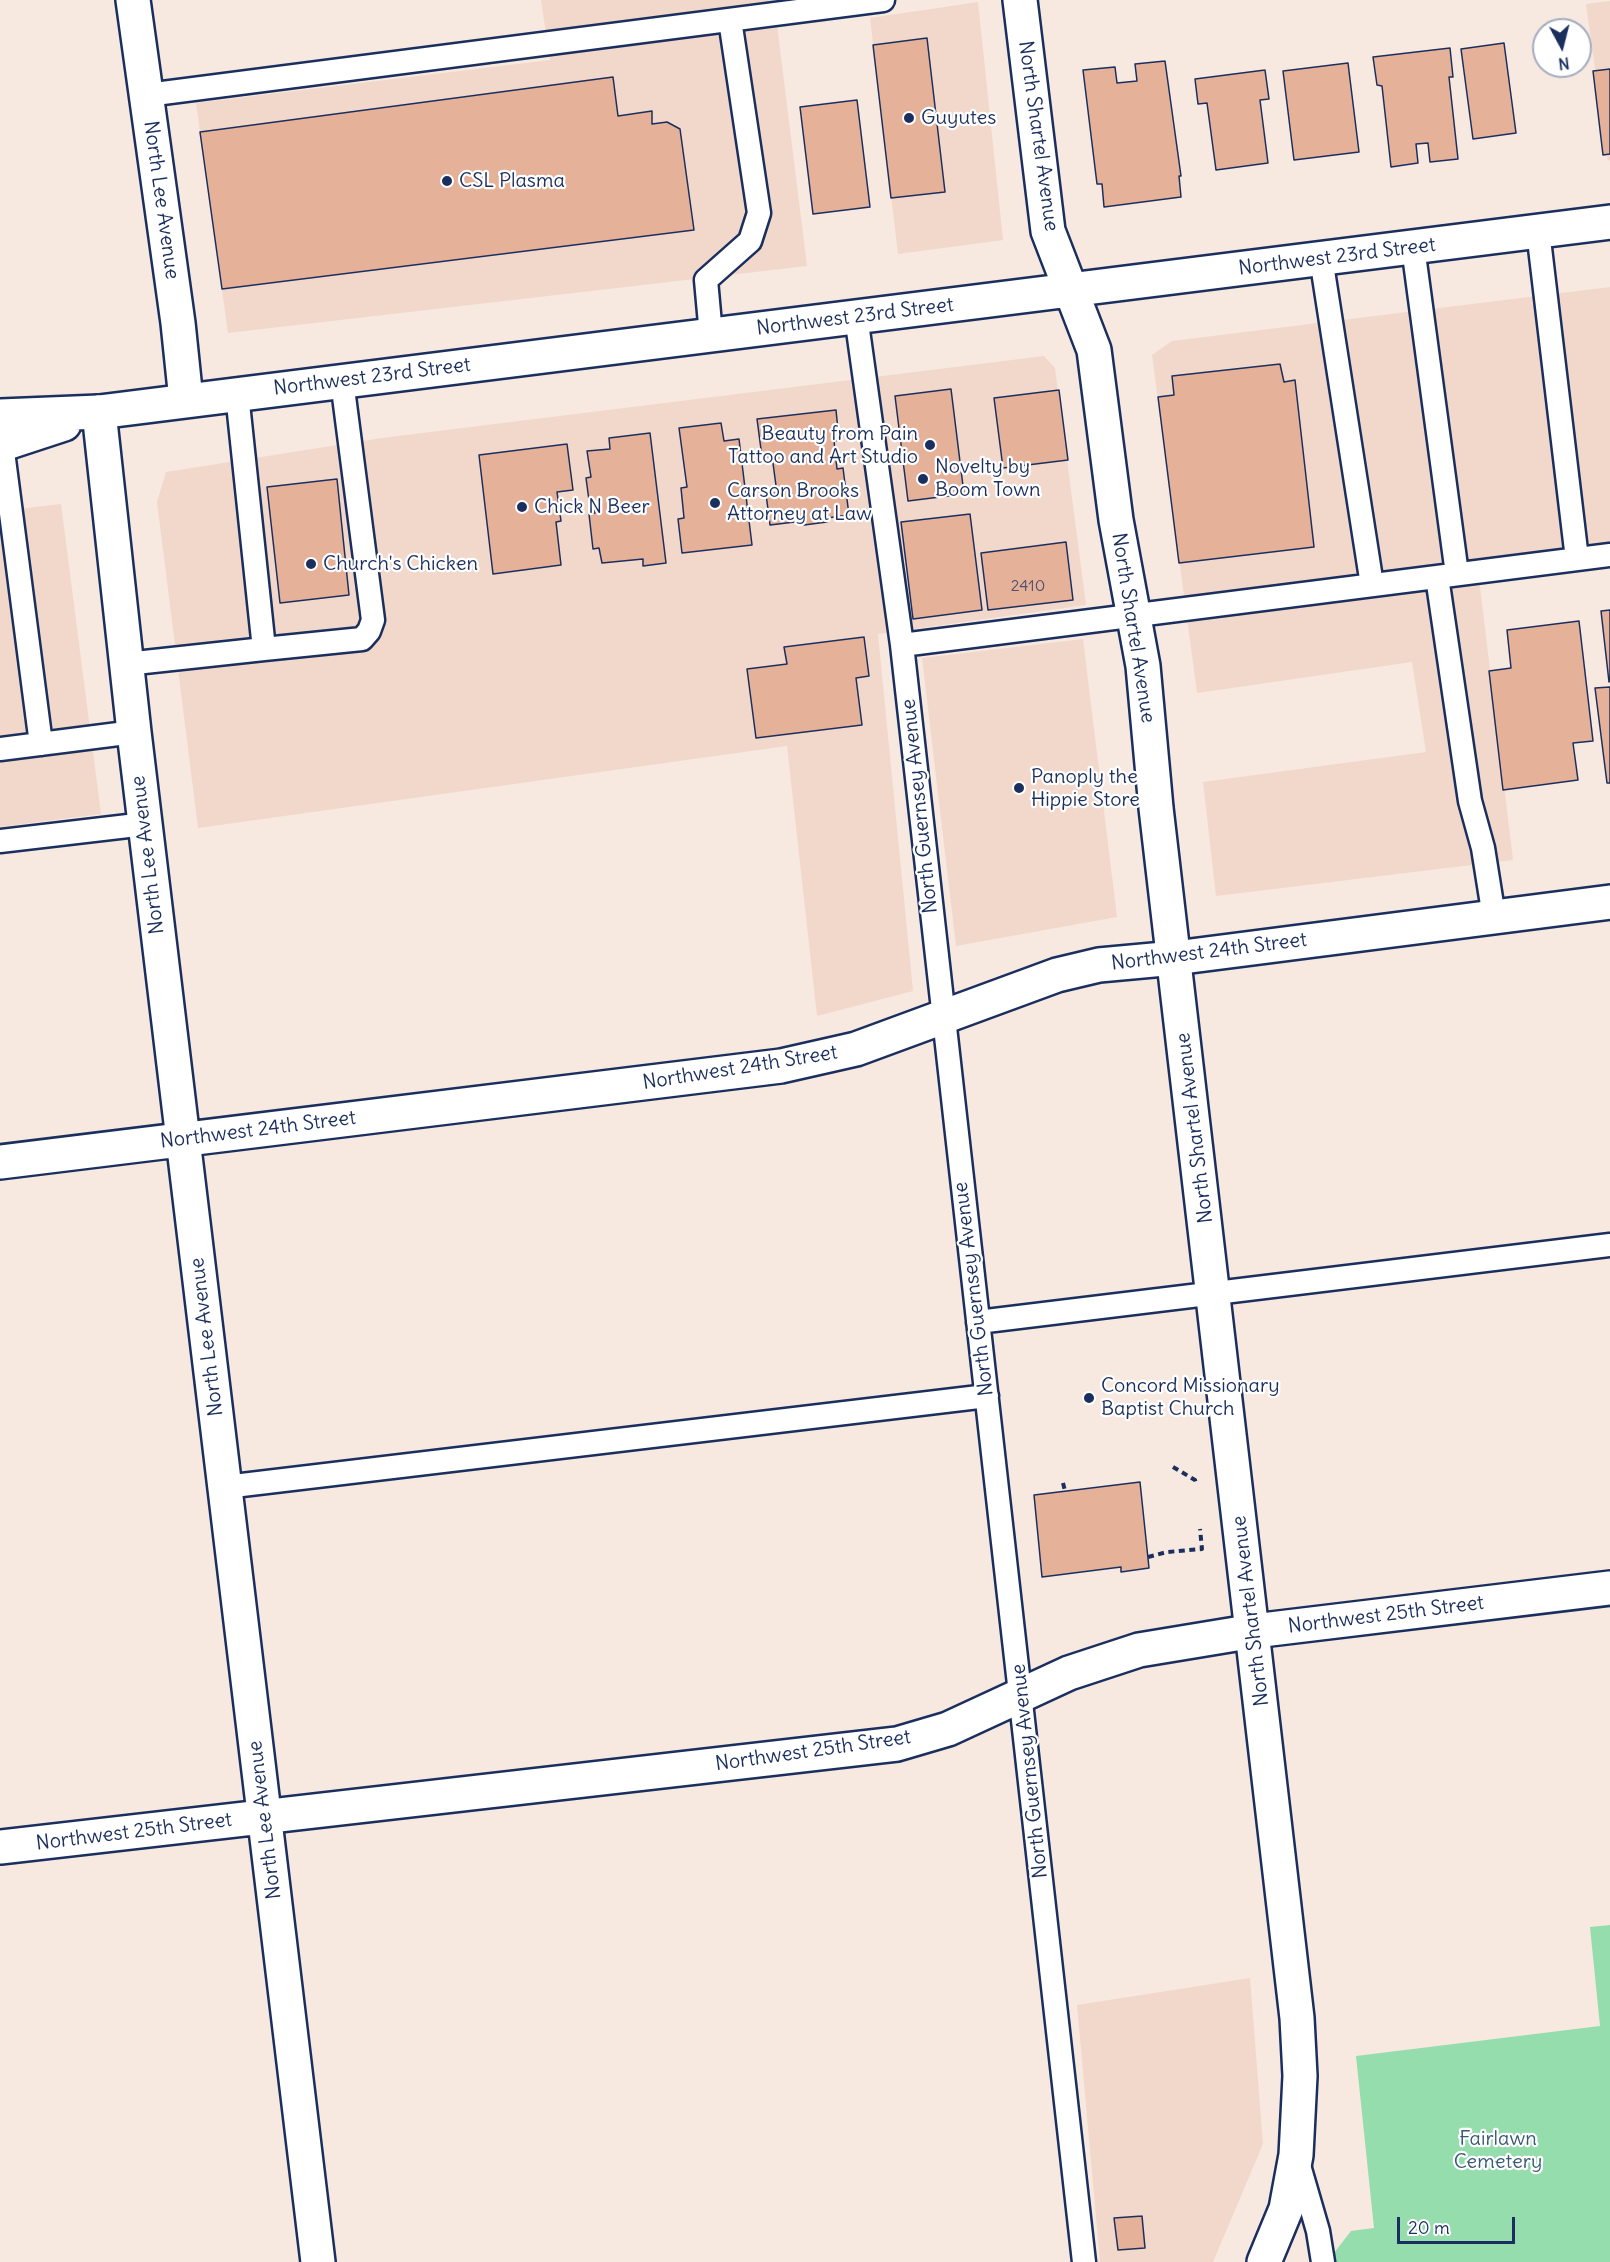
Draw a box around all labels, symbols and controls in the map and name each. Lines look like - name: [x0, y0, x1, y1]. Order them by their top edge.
- north arrow: [1532, 18, 1592, 78]
- street label: North Shartel Avenue: [1013, 39, 1063, 233]
- text: N: [1557, 53, 1571, 74]
- place label: Guyutes: [921, 106, 996, 130]
- marker: Guyutes: [902, 111, 916, 125]
- street label: North Lee Avenue: [138, 119, 184, 281]
- place label: CSL Plasma: [459, 169, 565, 193]
- marker: CSL Plasma: [440, 174, 454, 188]
- street label: Northwest 23rd Street: [1237, 233, 1437, 281]
- street label: Northwest 23rd Street: [755, 293, 955, 341]
- street label: Northwest 23rd Street: [272, 353, 472, 401]
- place label: Beauty from Pain Tattoo and Art Studio: [728, 422, 918, 469]
- marker: Beauty from Pain Tattoo and Art Studio: [923, 438, 937, 452]
- place label: Novelty by Boom Town: [935, 455, 1041, 502]
- marker: Novelty by Boom Town: [916, 472, 930, 486]
- place label: Carson Brooks Attorney at Law: [727, 479, 872, 526]
- place label: Chick N Beer: [534, 495, 650, 519]
- marker: Carson Brooks Attorney at Law: [708, 496, 722, 510]
- marker: Chick N Beer: [515, 500, 529, 514]
- street label: North Shartel Avenue: [1106, 531, 1160, 725]
- place label: Church's Chicken: [323, 552, 478, 576]
- marker: Church's Chicken: [304, 557, 318, 571]
- house number: 2410: [1011, 576, 1045, 596]
- street label: North Guernsey Avenue: [897, 698, 943, 914]
- place label: Panoply the Hippie Store: [1031, 765, 1140, 812]
- street label: North Lee Avenue: [126, 774, 170, 936]
- marker: Panoply the Hippie Store: [1012, 781, 1026, 795]
- street label: Northwest 24th Street: [1110, 928, 1308, 976]
- street label: North Shartel Avenue: [1171, 1031, 1219, 1225]
- street label: Northwest 24th Street: [641, 1041, 839, 1095]
- street label: Northwest 24th Street: [159, 1106, 357, 1154]
- street label: North Guernsey Avenue: [949, 1181, 999, 1397]
- street label: North Lee Avenue: [185, 1256, 229, 1418]
- place label: Concord Missionary Baptist Church: [1101, 1374, 1280, 1421]
- marker: Concord Missionary Baptist Church: [1082, 1391, 1096, 1405]
- street label: North Shartel Avenue: [1227, 1514, 1275, 1708]
- street label: Northwest 25th Street: [1287, 1591, 1485, 1639]
- street label: North Guernsey Avenue: [1007, 1663, 1053, 1879]
- street label: Northwest 25th Street: [714, 1725, 912, 1777]
- street label: North Lee Avenue: [243, 1739, 287, 1901]
- street label: Northwest 25th Street: [35, 1808, 233, 1856]
- park label: Fairlawn Cemetery: [1454, 2127, 1542, 2174]
- scale bar: [1400, 2205, 1518, 2243]
- text: 20 m: [1408, 2216, 1450, 2239]

